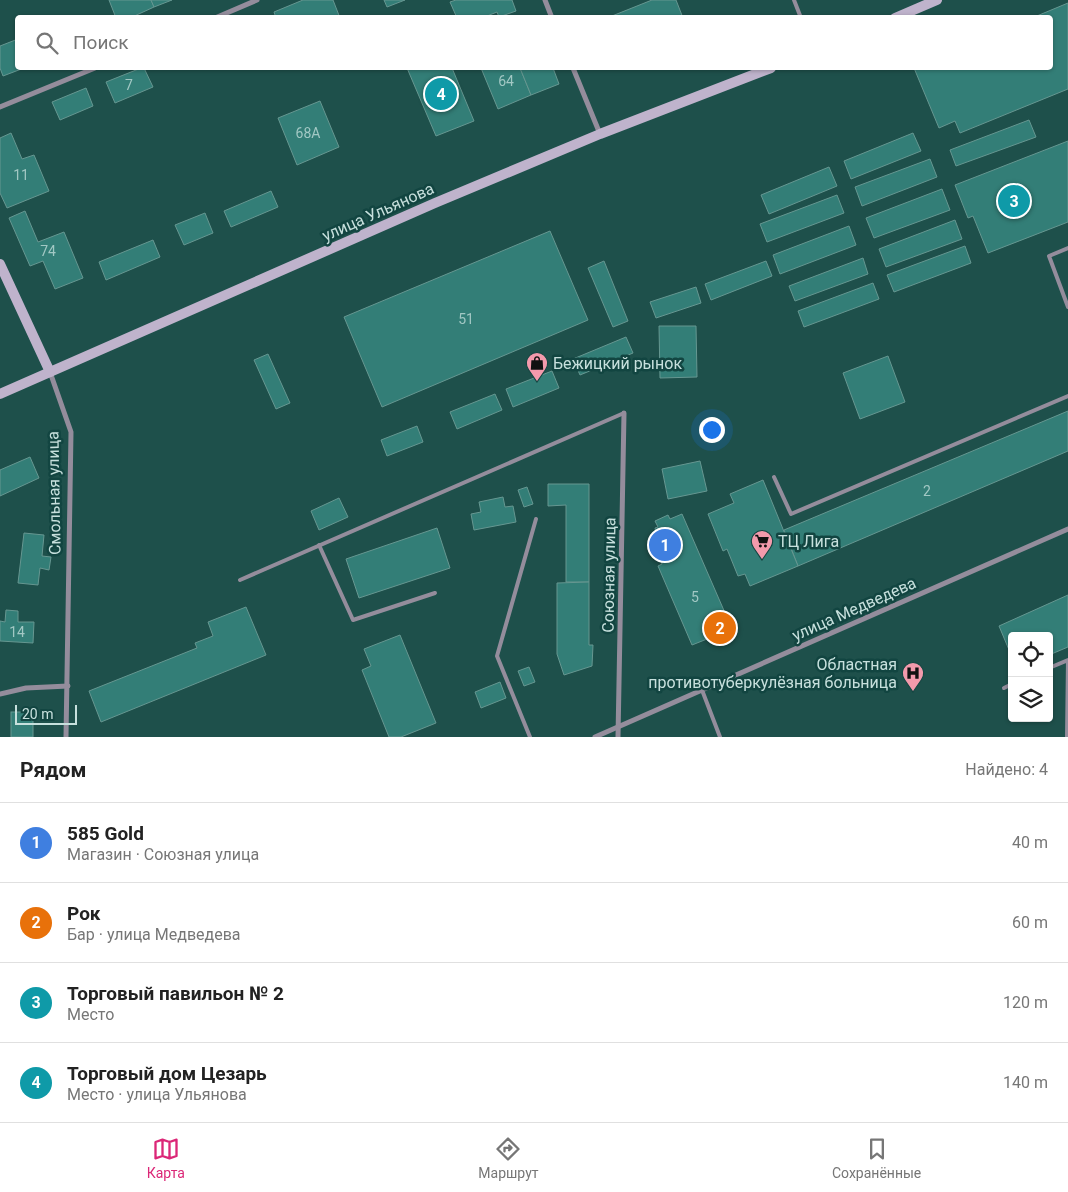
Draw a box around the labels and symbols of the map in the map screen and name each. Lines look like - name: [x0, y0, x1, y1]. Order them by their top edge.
- house number: 64: [498, 73, 514, 89]
- pin: 4: [425, 75, 457, 113]
- house number: 7: [125, 77, 133, 93]
- house number: 68А: [296, 125, 320, 141]
- house number: 11: [13, 167, 29, 183]
- street label: улица Ульянова: [319, 179, 437, 245]
- pin: 3: [998, 182, 1030, 220]
- house number: 74: [40, 243, 56, 259]
- house number: 51: [458, 311, 474, 327]
- shop icon: Бежицкий рынок: [525, 351, 549, 382]
- place label: Бежицкий рынок: [553, 354, 682, 373]
- your location: [699, 417, 725, 443]
- street label: Смольная улица: [43, 431, 65, 555]
- house number: 2: [923, 483, 931, 499]
- street label: Союзная улица: [598, 517, 620, 633]
- pin: 1: [649, 526, 681, 564]
- supermarket icon: ТЦ Лига: [750, 529, 774, 560]
- place label: ТЦ Лига: [778, 532, 839, 551]
- street label: улица Медведева: [789, 573, 919, 645]
- house number: 5: [691, 589, 699, 605]
- pin: 2: [704, 609, 736, 647]
- house number: 14: [9, 624, 25, 640]
- place label: Областная противотуберкулёзная больница: [648, 655, 897, 692]
- hospital icon: Областная противотуберкулёзная больница: [901, 661, 925, 692]
- scale bar: [15, 702, 78, 725]

